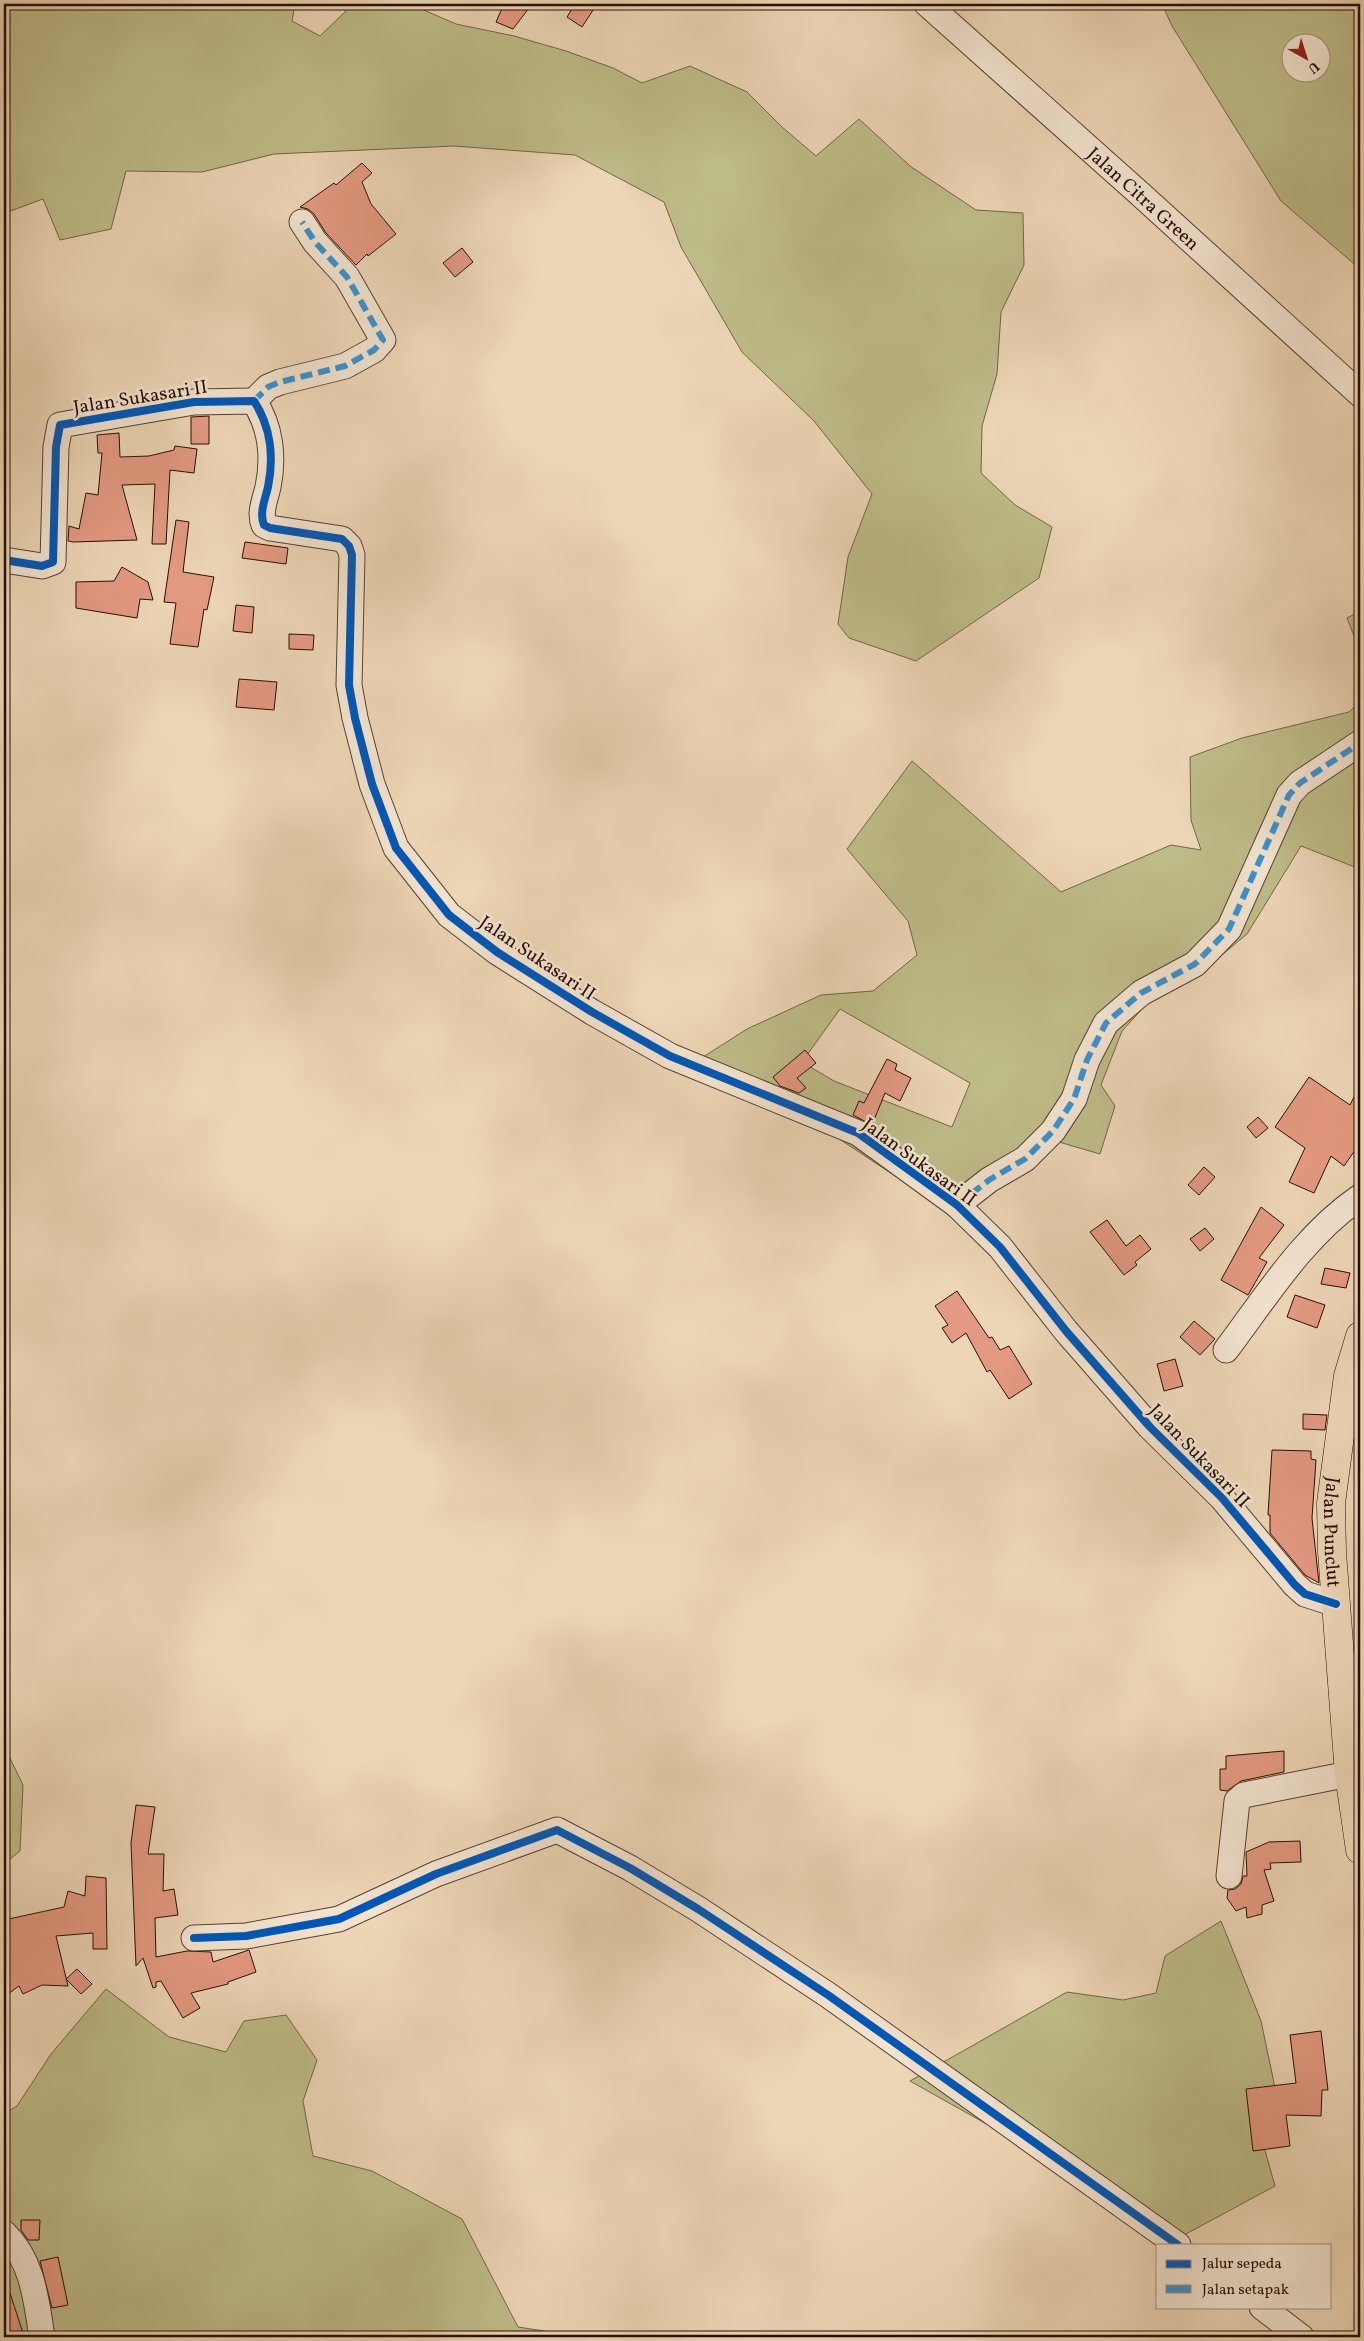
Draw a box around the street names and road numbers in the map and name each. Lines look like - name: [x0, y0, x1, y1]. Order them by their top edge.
- street label: Jalan Citra Green: [1081, 142, 1205, 257]
- street label: Jalan Sukasari II: [71, 375, 209, 421]
- street label: Jalan Sukasari II: [473, 910, 600, 1007]
- street label: Jalan Sukasari II: [856, 1112, 981, 1213]
- street label: Jalan Sukasari II: [1142, 1399, 1255, 1514]
- street label: Jalan Punclut: [1316, 1475, 1346, 1589]

